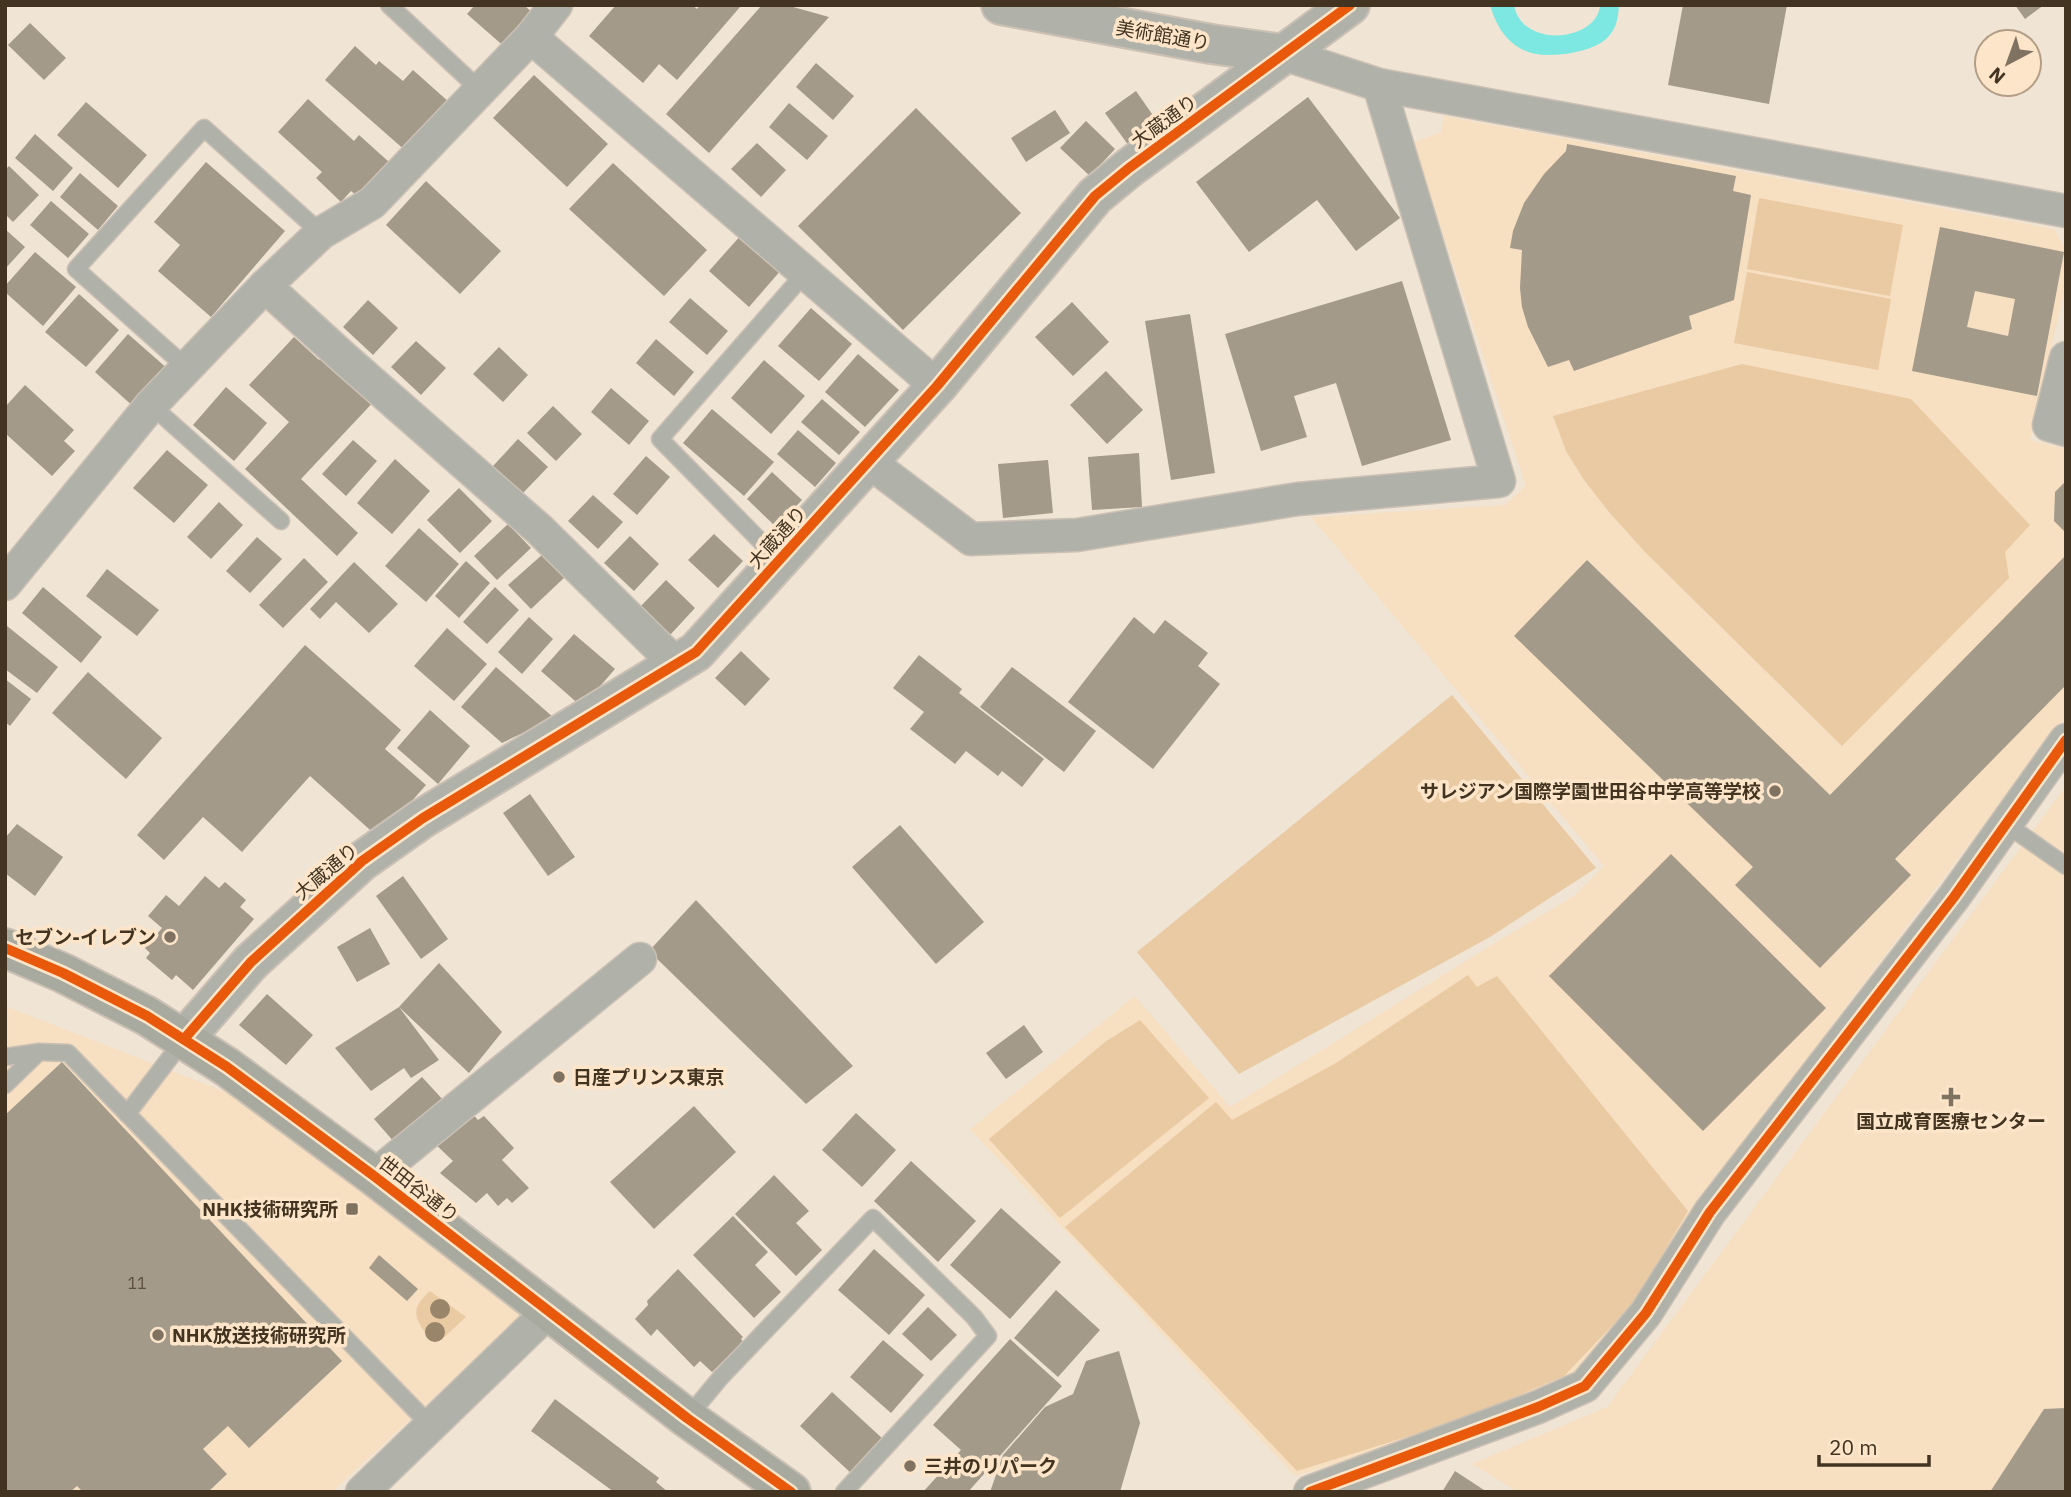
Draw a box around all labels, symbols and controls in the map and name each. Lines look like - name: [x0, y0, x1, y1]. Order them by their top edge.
- street label: 美術館通り: [1114, 15, 1212, 55]
- north arrow: [1973, 28, 2043, 98]
- text: N: [1984, 62, 2010, 89]
- street label: 大蔵通り: [1126, 89, 1202, 153]
- street label: 大蔵通り: [743, 501, 811, 573]
- place label: サレジアン国際学園世田谷中学高等学校: [1420, 779, 1761, 803]
- marker: サレジアン国際学園世田谷中学高等学校: [1767, 783, 1783, 799]
- street label: 大蔵通り: [289, 837, 363, 905]
- place label: セブン-イレブン: [15, 925, 156, 949]
- marker: セブン-イレブン: [162, 929, 178, 945]
- place label: 日産プリンス東京: [573, 1065, 725, 1089]
- marker: 日産プリンス東京: [551, 1069, 567, 1085]
- marker: 国立成育医療センター: [1941, 1087, 1961, 1107]
- place label: 国立成育医療センター: [1856, 1109, 2046, 1133]
- street label: 世田谷通り: [374, 1150, 464, 1228]
- place label: NHK技術研究所: [202, 1197, 338, 1221]
- marker: NHK技術研究所: [344, 1201, 360, 1217]
- house number: 11: [127, 1273, 147, 1293]
- place label: NHK放送技術研究所: [172, 1323, 346, 1347]
- marker: NHK放送技術研究所: [150, 1327, 166, 1343]
- scale bar: [1819, 1424, 1929, 1468]
- text: 20 m: [1829, 1433, 1878, 1461]
- place label: 三井のリパーク: [924, 1454, 1057, 1478]
- marker: 三井のリパーク: [902, 1458, 918, 1474]

